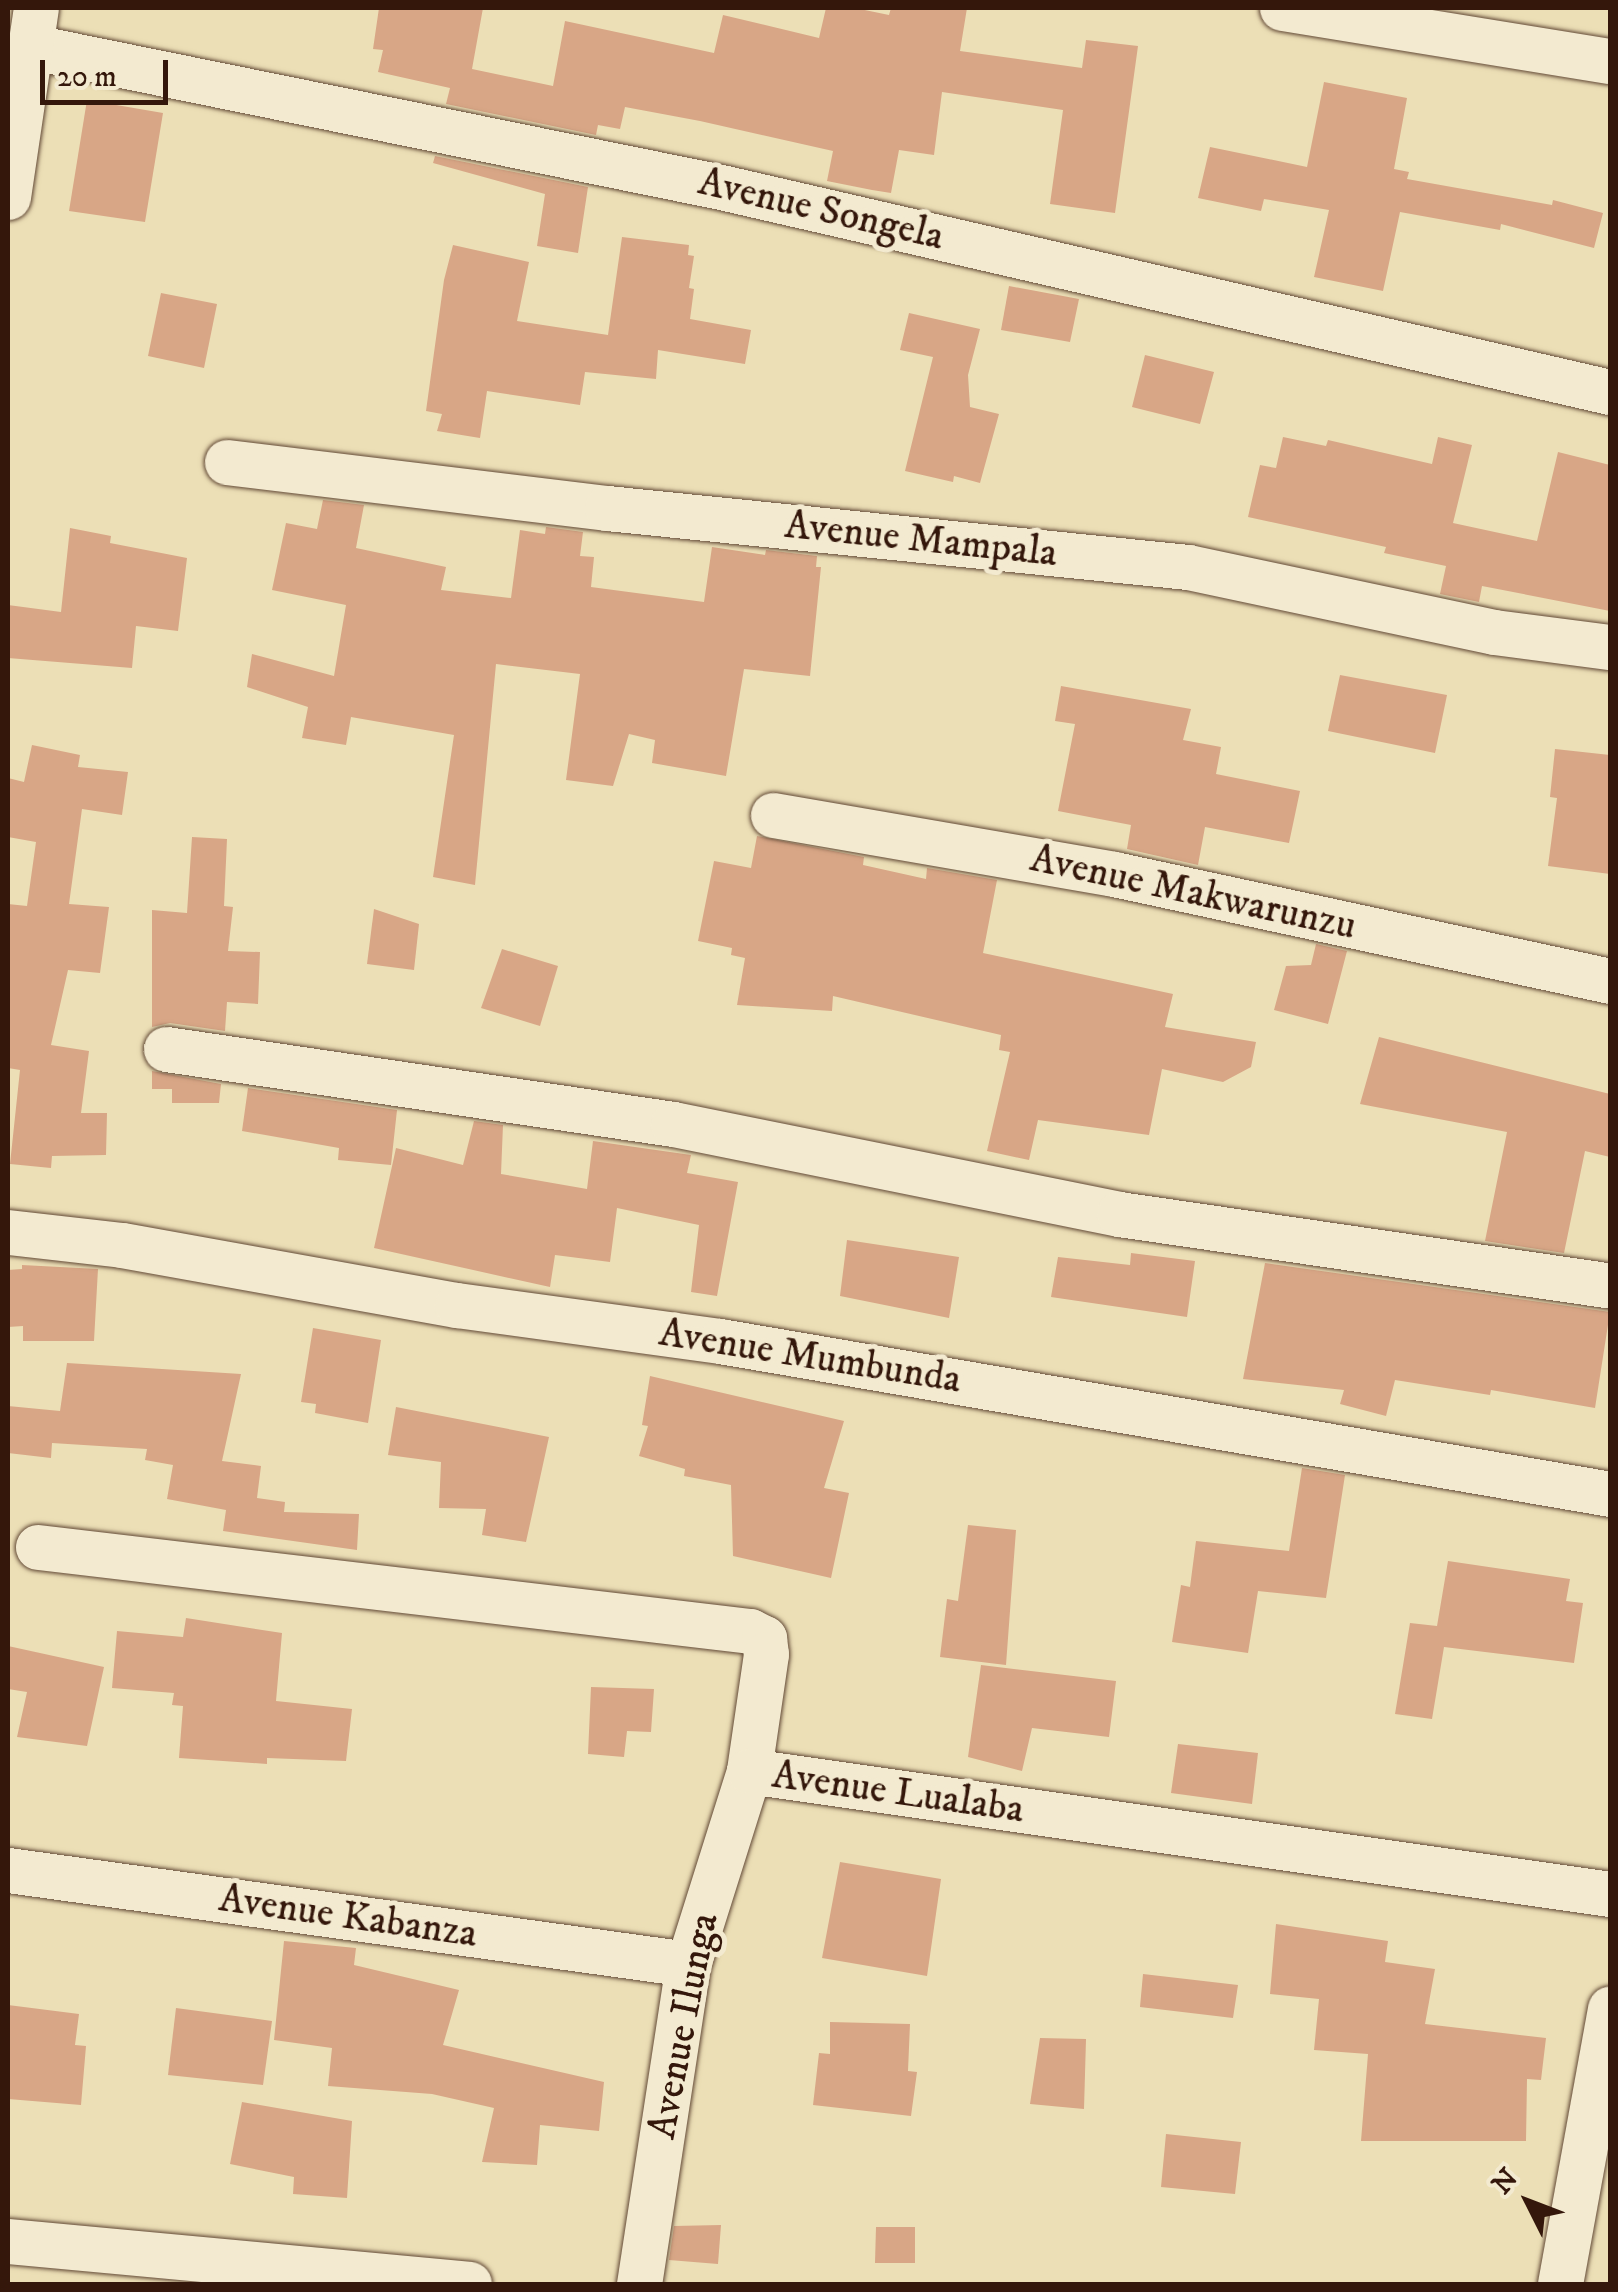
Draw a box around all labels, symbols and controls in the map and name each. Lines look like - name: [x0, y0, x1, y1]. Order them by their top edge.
- scale bar: [45, 40, 172, 102]
- text: 20 m: [57, 59, 117, 96]
- street label: Avenue Songela: [694, 158, 948, 262]
- street label: Avenue Mampala: [782, 502, 1060, 578]
- street label: Avenue Makwarunzu: [1026, 835, 1360, 951]
- street label: Avenue Mumbunda: [656, 1309, 964, 1405]
- street label: Avenue Lualaba: [769, 1752, 1027, 1834]
- street label: Avenue Kabanza: [216, 1875, 480, 1959]
- street label: Avenue Ilunga: [639, 1909, 729, 2143]
- north arrow: [1478, 2152, 1578, 2252]
- text: N: [1485, 2161, 1526, 2202]

